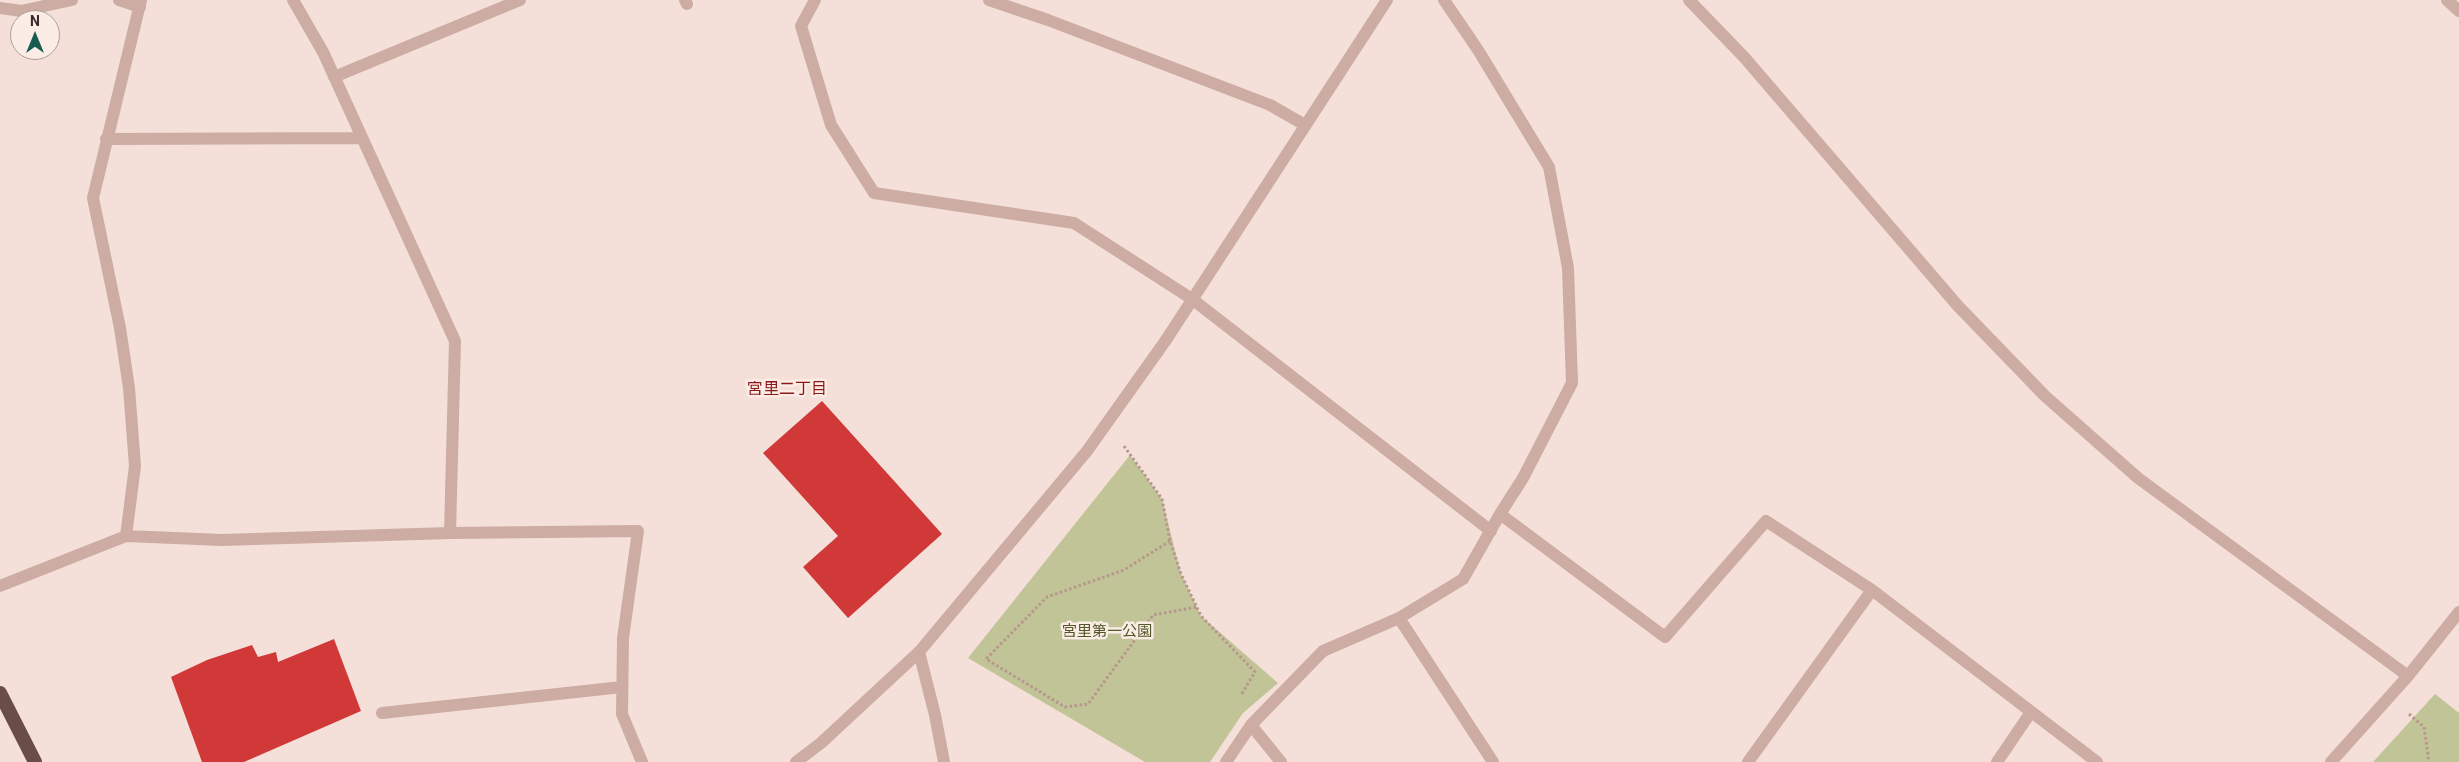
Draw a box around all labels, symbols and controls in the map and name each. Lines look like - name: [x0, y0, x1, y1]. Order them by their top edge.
- north arrow: [10, 10, 60, 60]
- text: N: [30, 13, 40, 29]
- district label: 宮里二丁目: [747, 380, 827, 400]
- park label: 宮里第一公園: [1062, 623, 1152, 641]

